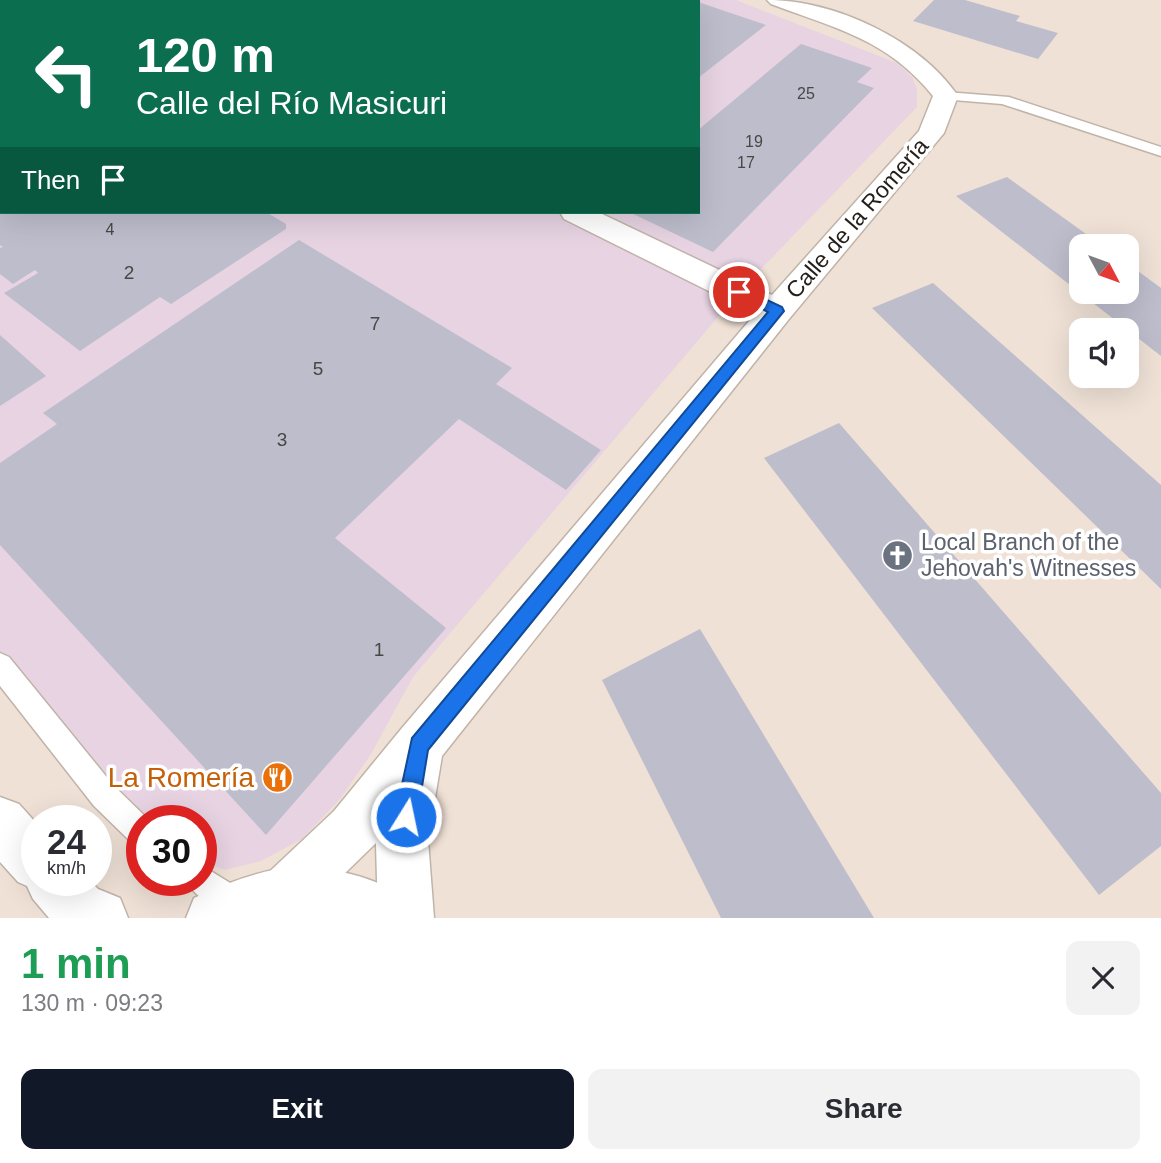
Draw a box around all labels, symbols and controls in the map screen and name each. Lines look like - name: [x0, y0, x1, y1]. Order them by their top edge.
- icon: left: [21, 28, 112, 119]
- text: 120 m: [136, 28, 275, 82]
- text: Calle del Río Masicuri: [136, 85, 447, 121]
- house number: 25: [797, 85, 815, 102]
- house number: 19: [745, 133, 763, 150]
- street label: Calle de la Romería: [781, 133, 934, 303]
- house number: 17: [737, 154, 755, 171]
- icon: arrive: [94, 161, 132, 199]
- text: Then: [21, 165, 80, 195]
- house number: 4: [106, 221, 115, 238]
- north arrow: [1069, 234, 1139, 304]
- map controls: [1069, 234, 1139, 388]
- house number: 2: [124, 262, 134, 283]
- pin: [709, 262, 769, 322]
- icon: arrive: [720, 273, 758, 311]
- house number: 7: [370, 313, 380, 334]
- button: sound: [1069, 318, 1139, 388]
- house number: 5: [313, 358, 323, 379]
- house number: 3: [277, 429, 287, 450]
- place label: Local Branch of the Jehovah's Witnesses: [921, 529, 1136, 581]
- church icon: Local Branch of the Jehovah's Witnesses: [881, 538, 915, 572]
- house number: 1: [374, 639, 384, 660]
- restaurant icon: La Romería: [260, 760, 294, 794]
- place label: La Romería: [108, 762, 254, 793]
- position arrow: [369, 780, 443, 854]
- speed limit sign: 30: [126, 805, 217, 896]
- text: 24: [47, 822, 86, 861]
- text: km/h: [47, 858, 86, 878]
- text: 1 min: [21, 940, 131, 987]
- button: close: [1066, 941, 1140, 1015]
- text: 130 m · 09:23: [21, 990, 163, 1016]
- button: Exit: [21, 1069, 574, 1149]
- button: Share: [588, 1069, 1140, 1149]

